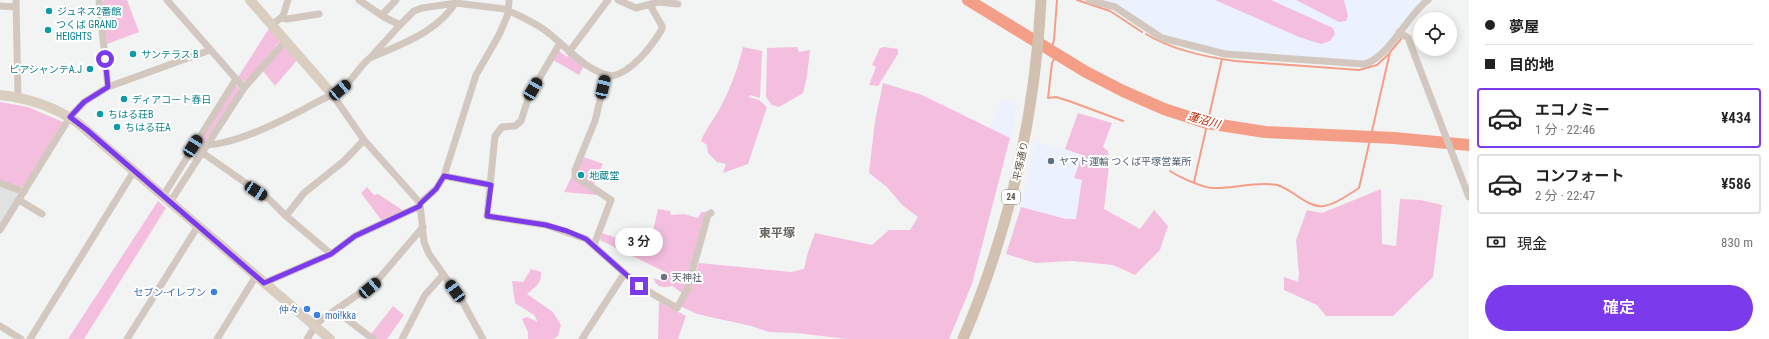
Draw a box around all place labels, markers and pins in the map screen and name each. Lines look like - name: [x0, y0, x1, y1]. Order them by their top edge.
- marker: ジュネス2番館: [44, 6, 54, 16]
- place label: ジュネス2番館: [57, 6, 121, 17]
- place label: つくば GRAND HEIGHTS: [56, 19, 117, 42]
- marker: つくば GRAND HEIGHTS: [43, 25, 53, 35]
- marker: サンテラス B: [128, 49, 138, 59]
- place label: サンテラス B: [141, 49, 199, 60]
- place label: ピアシャンテA.J: [9, 64, 82, 75]
- marker: ピアシャンテA.J: [85, 64, 95, 74]
- marker: ディアコート春日: [119, 94, 129, 104]
- place label: ディアコート春日: [132, 94, 211, 105]
- marker: ちはる荘B: [95, 109, 105, 119]
- place label: ちはる荘B: [108, 109, 153, 120]
- marker: ちはる荘A: [112, 122, 122, 132]
- place label: ちはる荘A: [125, 122, 171, 133]
- marker: ヤマト運輸 つくば平塚営業所: [1046, 156, 1056, 166]
- place label: ヤマト運輸 つくば平塚営業所: [1059, 156, 1191, 167]
- marker: 地蔵堂: [576, 170, 586, 180]
- place label: 地蔵堂: [589, 170, 619, 181]
- marker: 天神社: [659, 272, 669, 282]
- place label: 天神社: [672, 272, 702, 283]
- place label: セブン-イレブン: [134, 287, 206, 298]
- marker: セブン-イレブン: [209, 287, 219, 297]
- place label: 仲々: [279, 304, 299, 315]
- marker: 仲々: [302, 304, 312, 314]
- marker: moi!kka: [312, 310, 322, 320]
- place label: moi!kka: [325, 310, 356, 321]

